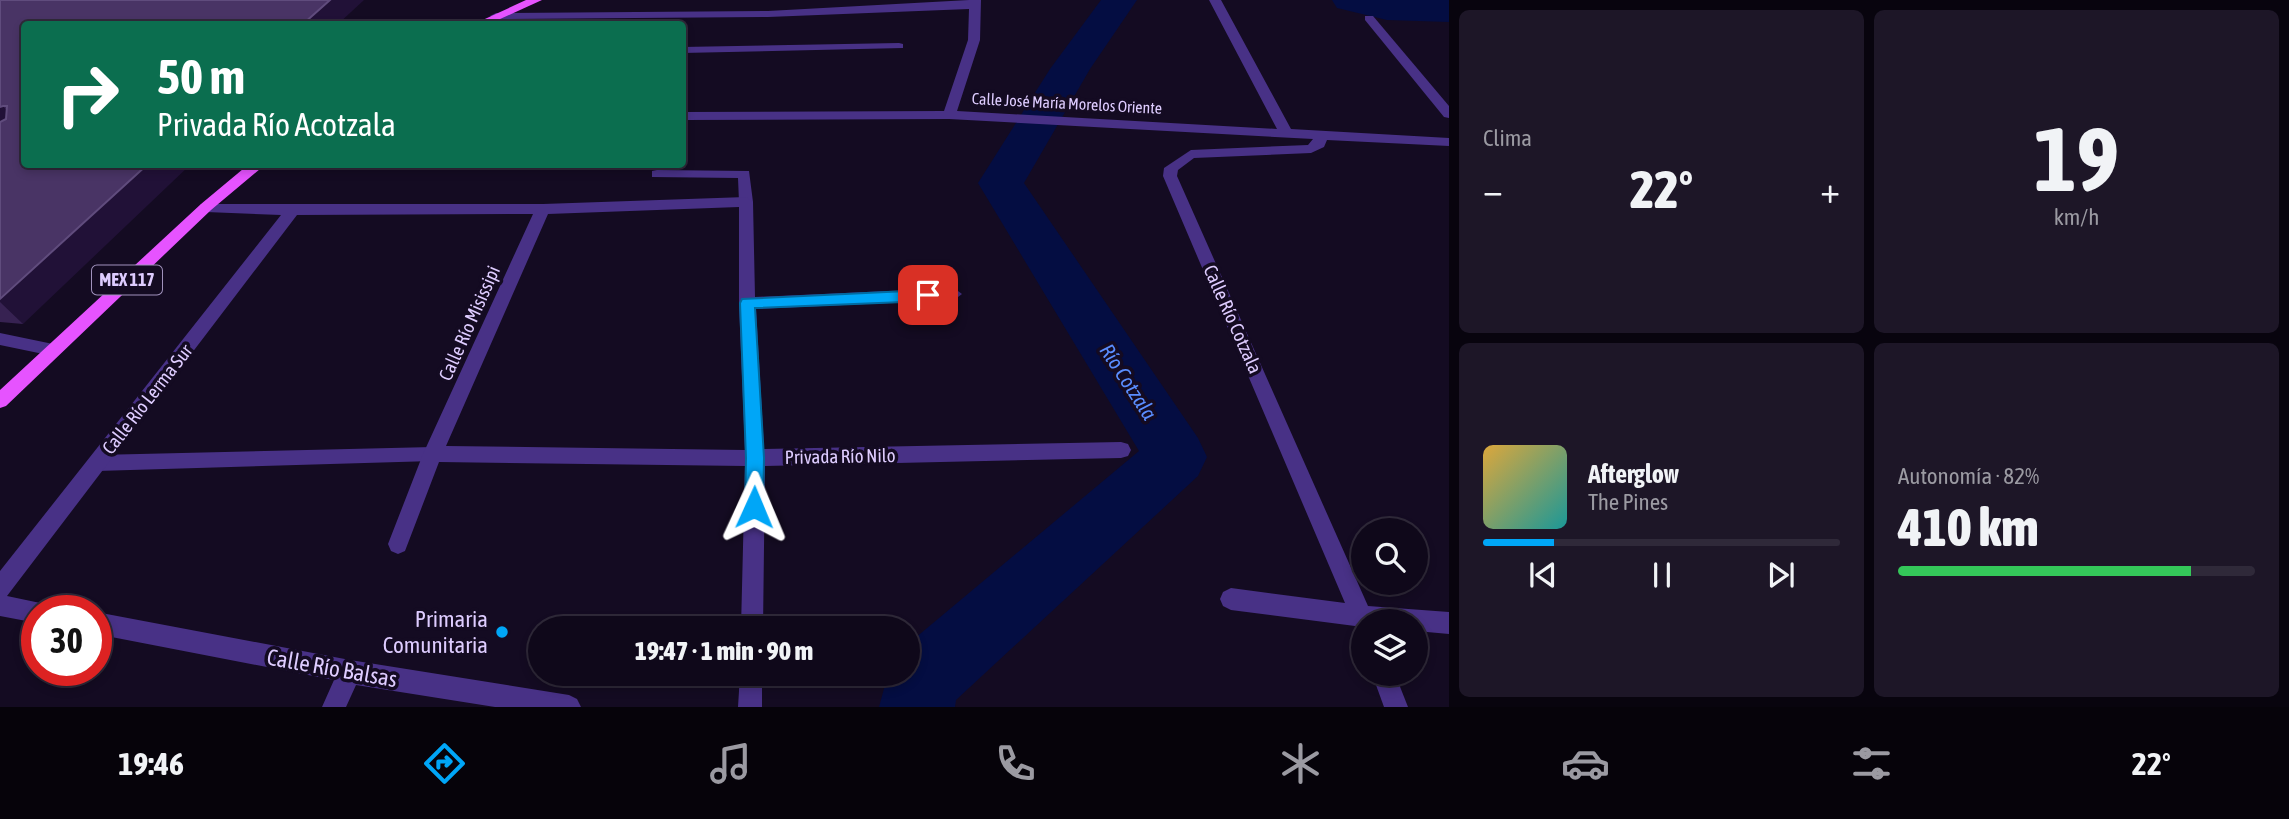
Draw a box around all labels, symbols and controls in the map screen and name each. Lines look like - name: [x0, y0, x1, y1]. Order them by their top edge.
- text: 50 m: [157, 48, 245, 104]
- icon: right: [42, 49, 133, 140]
- street label: Calle José María Morelos Oriente: [971, 89, 1163, 117]
- text: Privada Río Acotzala: [157, 106, 396, 143]
- text: 19: [2034, 106, 2119, 210]
- text: Clima: [1483, 125, 1532, 151]
- text: 22°: [1630, 159, 1693, 219]
- text: −: [1483, 168, 1503, 211]
- text: +: [1820, 168, 1840, 211]
- text: km/h: [2054, 204, 2099, 230]
- street label: Calle Río Cotzala: [1199, 261, 1267, 377]
- street label: Calle Río Misissipi: [434, 262, 504, 384]
- pin: [898, 265, 958, 325]
- road number: MEX 117: [92, 266, 162, 294]
- icon: arrive: [909, 276, 947, 314]
- street label: Calle Río Lerma Sur: [97, 339, 197, 458]
- water label: Río Cotzala: [1095, 339, 1162, 424]
- street label: Privada Río Nilo: [784, 444, 896, 468]
- text: Afterglow: [1588, 459, 1679, 489]
- text: Autonomía · 82%: [1898, 463, 2039, 489]
- position arrow: [717, 470, 791, 544]
- text: The Pines: [1588, 489, 1668, 515]
- text: 410 km: [1898, 497, 2039, 557]
- map controls: [1351, 518, 1428, 686]
- button: search: [1351, 518, 1428, 595]
- icon: previous: [1524, 556, 1562, 594]
- icon: pause: [1643, 556, 1681, 594]
- icon: next: [1762, 556, 1800, 594]
- speed limit sign: 30: [21, 595, 112, 686]
- place label: Primaria Comunitaria: [383, 606, 488, 658]
- button: layers: [1351, 609, 1428, 686]
- marker: Primaria Comunitaria: [494, 624, 510, 640]
- text: 19:47 · 1 min · 90 m: [635, 636, 813, 666]
- street label: Calle Río Balsas: [265, 644, 399, 692]
- icon: directions: [420, 739, 469, 788]
- icon: music: [706, 739, 755, 788]
- icon: phone: [991, 739, 1040, 788]
- icon: climate: [1276, 739, 1325, 788]
- icon: car: [1561, 739, 1610, 788]
- icon: filters: [1847, 739, 1896, 788]
- text: 19:46: [118, 745, 184, 782]
- text: 22°: [2132, 745, 2171, 782]

